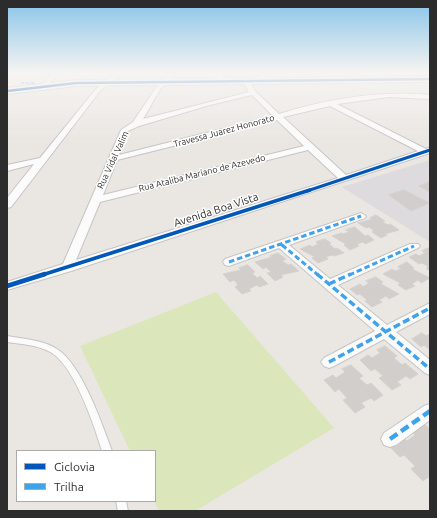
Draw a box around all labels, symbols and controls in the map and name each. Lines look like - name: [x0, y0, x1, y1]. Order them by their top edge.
- street label: Travessa Juarez Honorato: [172, 112, 276, 150]
- street label: Rua Vidal Valim: [95, 129, 131, 191]
- street label: Rua Ataliba Mariano de Azevedo: [138, 152, 266, 194]
- street label: Avenida Boa Vista: [172, 190, 260, 230]
- legend: [16, 450, 156, 502]
- text: Ciclovia: [54, 460, 95, 473]
- text: Trilha: [54, 480, 84, 493]

